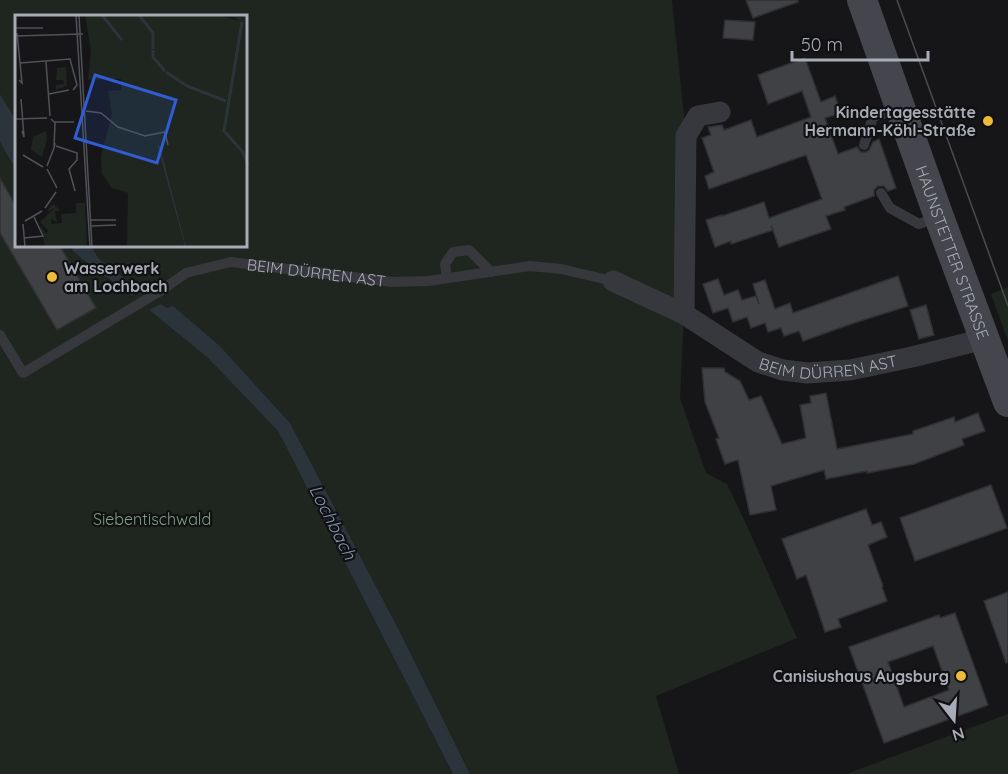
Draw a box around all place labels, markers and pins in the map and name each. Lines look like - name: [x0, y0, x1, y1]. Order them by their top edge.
- place label: Kindertagesstätte Hermann-Köhl-Straße: [804, 102, 976, 140]
- marker: Kindertagesstätte Hermann-Köhl-Straße: [981, 114, 995, 128]
- place label: Wasserwerk am Lochbach: [64, 258, 168, 296]
- marker: Wasserwerk am Lochbach: [45, 270, 59, 284]
- place label: Canisiushaus Augsburg: [773, 666, 949, 686]
- marker: Canisiushaus Augsburg: [954, 669, 968, 683]

